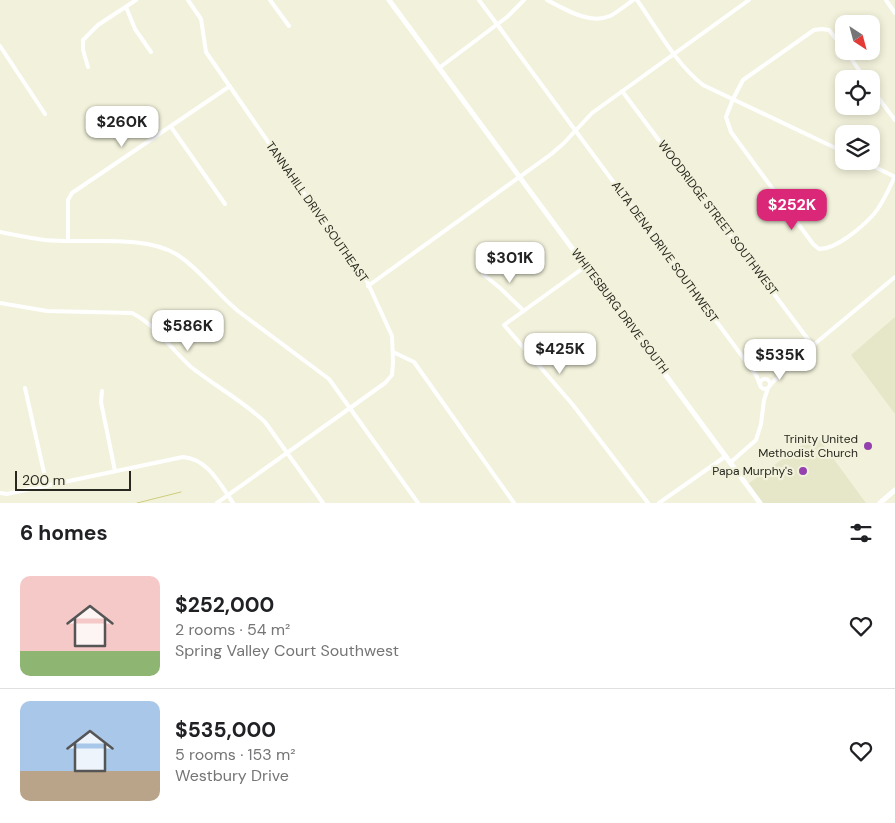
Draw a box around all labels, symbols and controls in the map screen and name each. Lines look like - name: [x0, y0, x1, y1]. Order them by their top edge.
- north arrow: [835, 15, 880, 60]
- map controls: [835, 15, 880, 170]
- button: locate: [835, 70, 880, 115]
- pin: $260K: [87, 106, 157, 148]
- text: $260K: [97, 111, 147, 132]
- button: layers: [835, 125, 880, 170]
- street label: WOODRIDGE STREET SOUTHWEST: [654, 137, 782, 299]
- street label: TANNAHILL DRIVE SOUTHEAST: [262, 138, 372, 286]
- street label: ALTA DENA DRIVE SOUTHWEST: [608, 178, 722, 326]
- pin: $252K: [757, 188, 827, 231]
- text: $252K: [768, 194, 816, 215]
- pin: $301K: [475, 242, 545, 284]
- street label: WHITESBURG DRIVE SOUTH: [568, 245, 672, 377]
- text: $301K: [487, 247, 533, 268]
- pin: $586K: [153, 310, 223, 352]
- text: $586K: [163, 315, 213, 336]
- pin: $425K: [525, 332, 595, 375]
- text: $425K: [535, 338, 585, 359]
- pin: $535K: [745, 338, 815, 381]
- text: $535K: [755, 344, 805, 365]
- place label: Trinity United Methodist Church: [758, 431, 858, 461]
- marker: Trinity United Methodist Church: [862, 440, 874, 452]
- place label: Papa Murphy's: [712, 463, 793, 479]
- marker: Papa Murphy's: [797, 465, 809, 477]
- scale bar: [15, 468, 131, 491]
- text: 200 m: [22, 471, 65, 489]
- text: 6 homes: [20, 519, 108, 547]
- icon: filters: [847, 519, 875, 547]
- text: $252,000: [175, 591, 274, 619]
- icon: home: [60, 596, 120, 656]
- icon: heart: [847, 612, 875, 640]
- text: 2 rooms · 54 m²: [175, 619, 290, 640]
- text: Spring Valley Court Southwest: [175, 640, 399, 661]
- text: $535,000: [175, 716, 276, 744]
- icon: home: [60, 721, 120, 781]
- icon: heart: [847, 737, 875, 765]
- text: 5 rooms · 153 m²: [175, 744, 296, 765]
- text: Westbury Drive: [175, 765, 289, 786]

